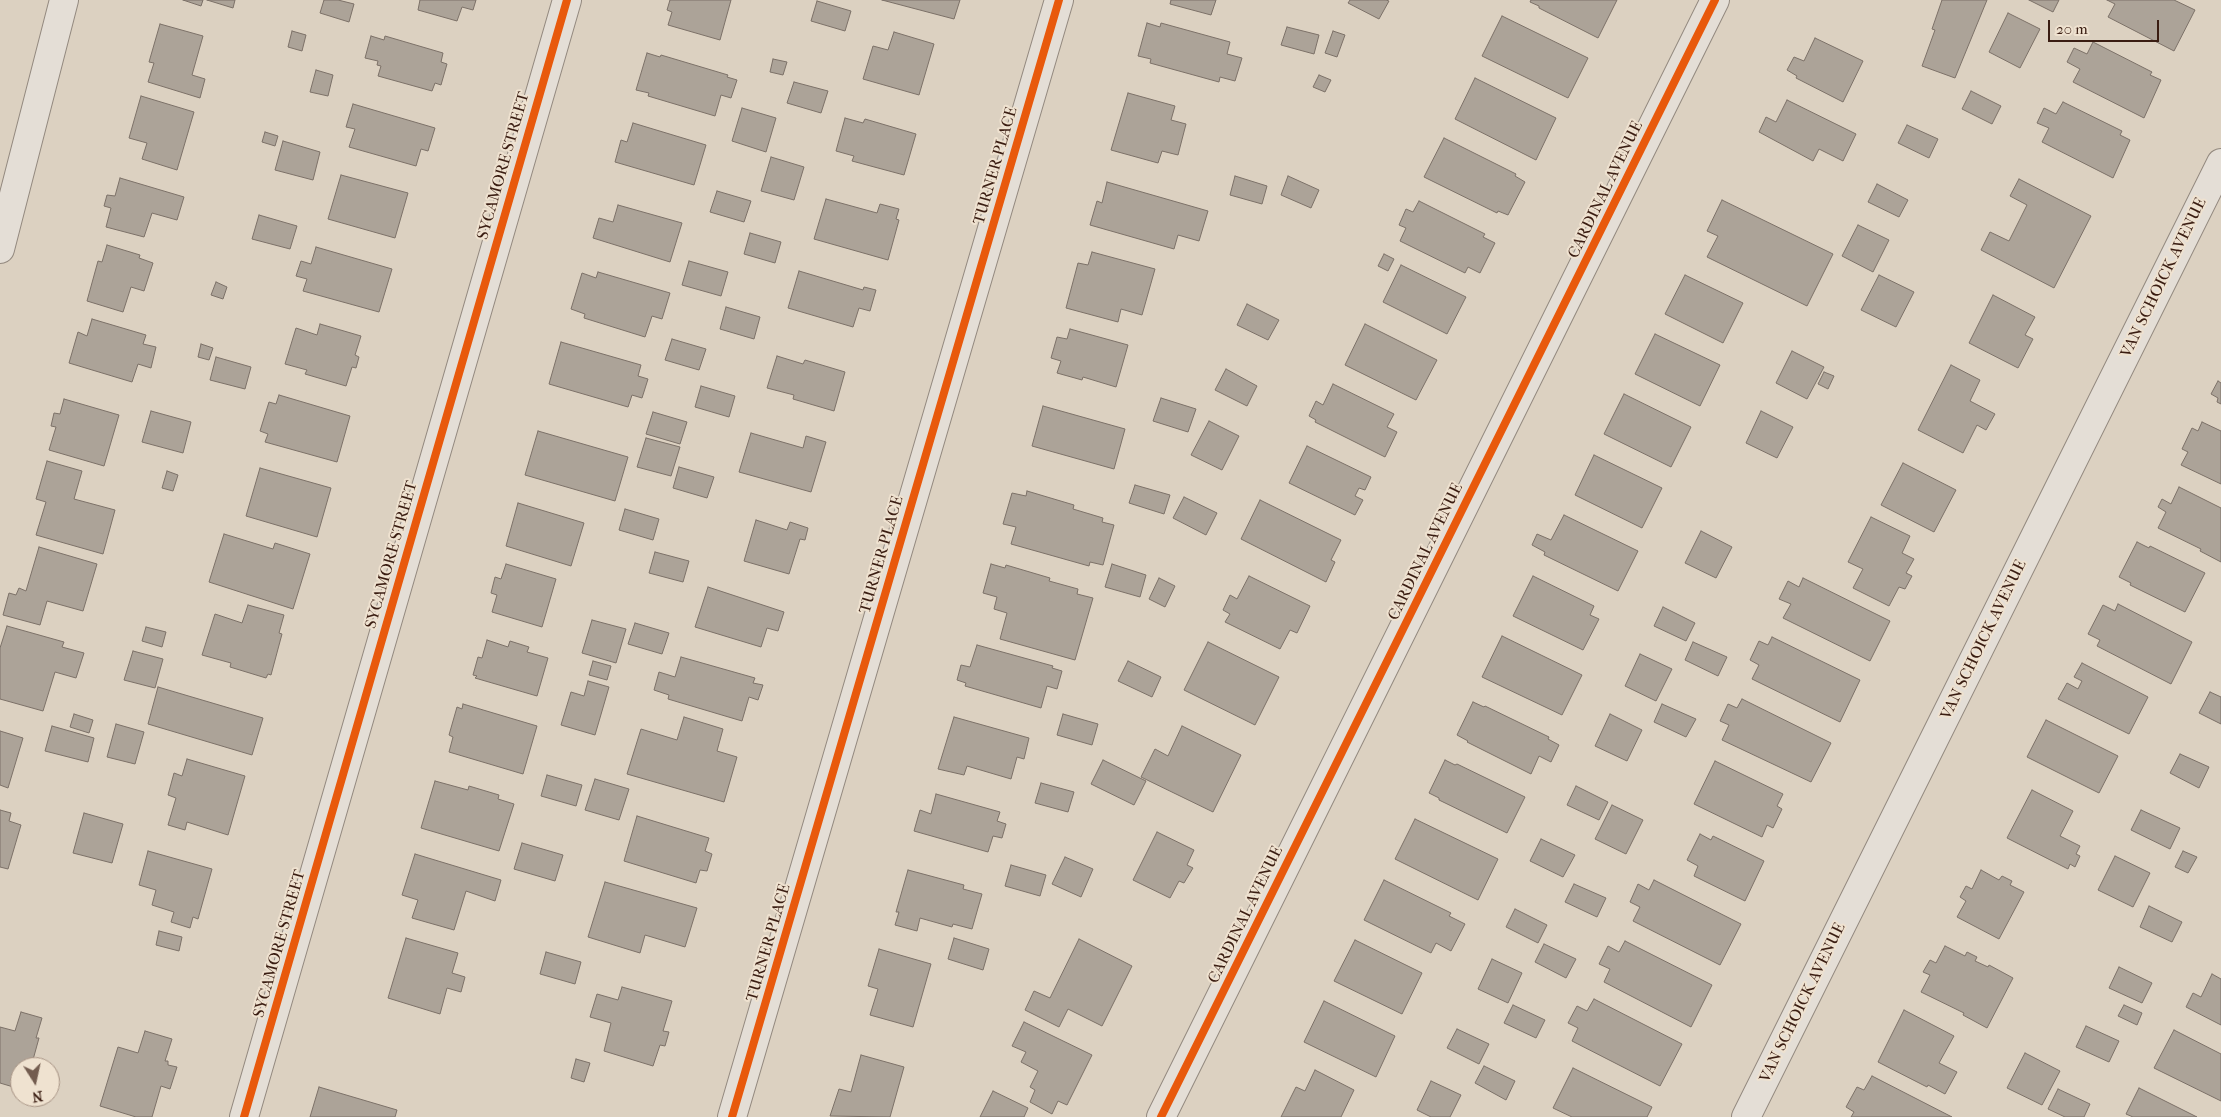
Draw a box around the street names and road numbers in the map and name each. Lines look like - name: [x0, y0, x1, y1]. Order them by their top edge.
- street label: SYCAMORE STREET: [474, 90, 534, 242]
- street label: TURNER PLACE: [970, 105, 1022, 227]
- street label: CARDINAL AVENUE: [1564, 118, 1648, 262]
- street label: VAN SCHOICK AVENUE: [2117, 195, 2211, 361]
- street label: SYCAMORE STREET: [362, 479, 422, 631]
- street label: CARDINAL AVENUE: [1384, 480, 1468, 624]
- street label: TURNER PLACE: [856, 494, 908, 616]
- street label: VAN SCHOICK AVENUE: [1937, 557, 2031, 723]
- street label: CARDINAL AVENUE: [1204, 843, 1288, 987]
- street label: SYCAMORE STREET: [250, 868, 310, 1020]
- street label: TURNER PLACE: [743, 882, 795, 1004]
- street label: VAN SCHOICK AVENUE: [1756, 920, 1850, 1086]

